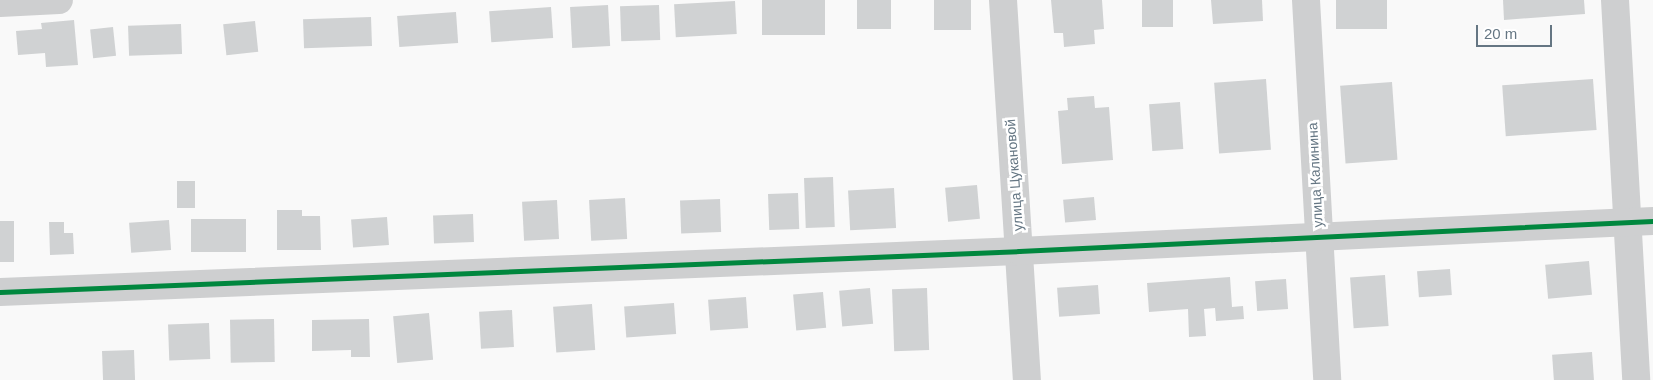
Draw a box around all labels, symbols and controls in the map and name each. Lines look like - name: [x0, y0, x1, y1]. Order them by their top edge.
- scale bar: [1478, 15, 1554, 47]
- text: 20 m: [1484, 25, 1517, 42]
- street label: улица Цукановой: [1002, 118, 1026, 232]
- street label: улица Калинина: [1304, 122, 1326, 228]

